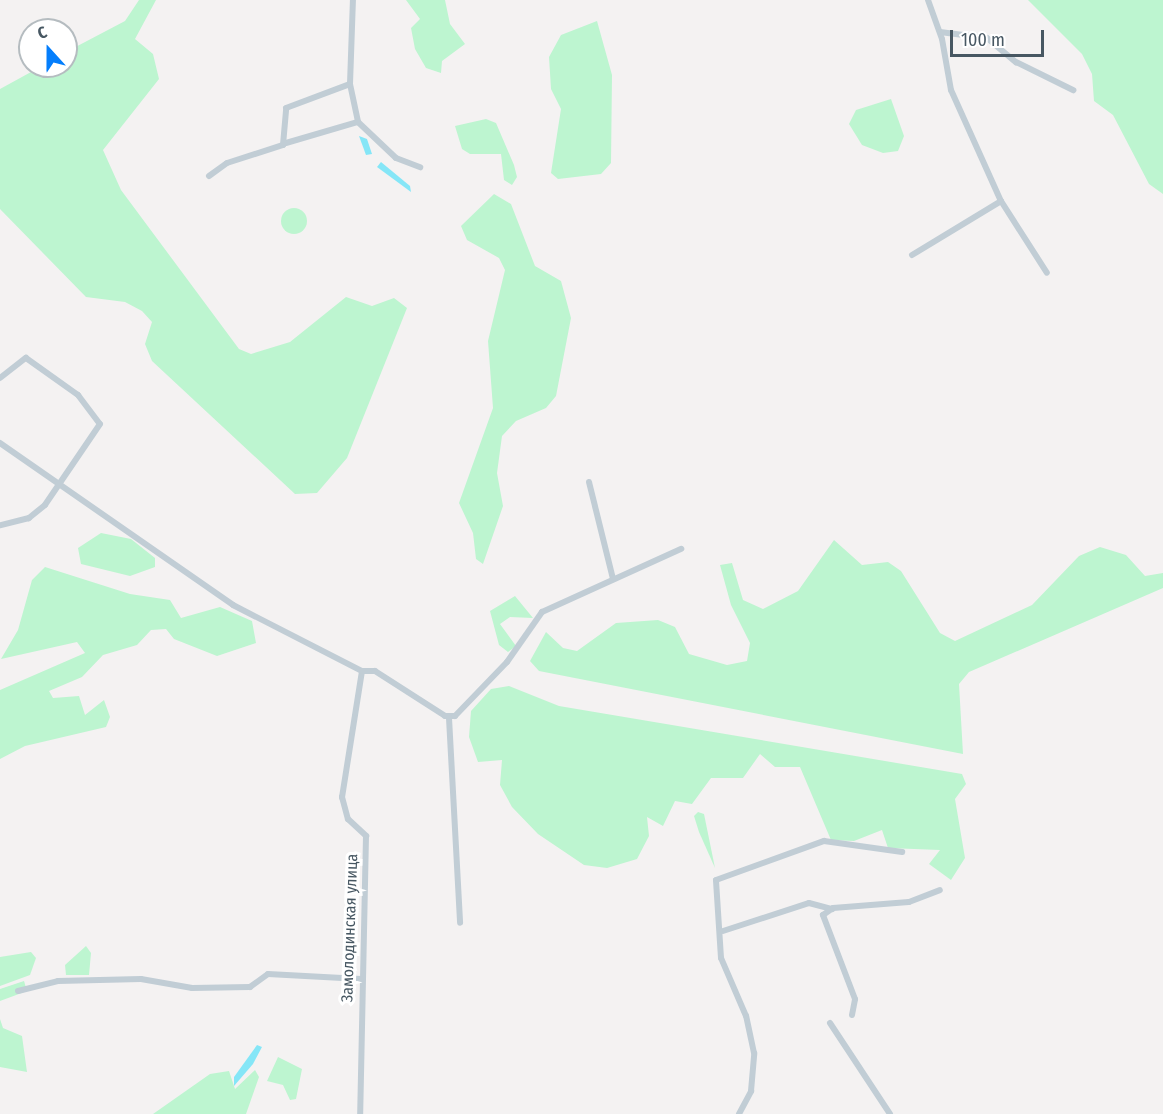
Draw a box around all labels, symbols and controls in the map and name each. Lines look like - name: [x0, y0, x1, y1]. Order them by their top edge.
- north arrow: [18, 18, 78, 78]
- scale bar: [953, 18, 1048, 56]
- text: С: [35, 22, 49, 43]
- text: 100 m: [961, 29, 1005, 51]
- street label: Замолодинская улица: [338, 853, 362, 1003]

